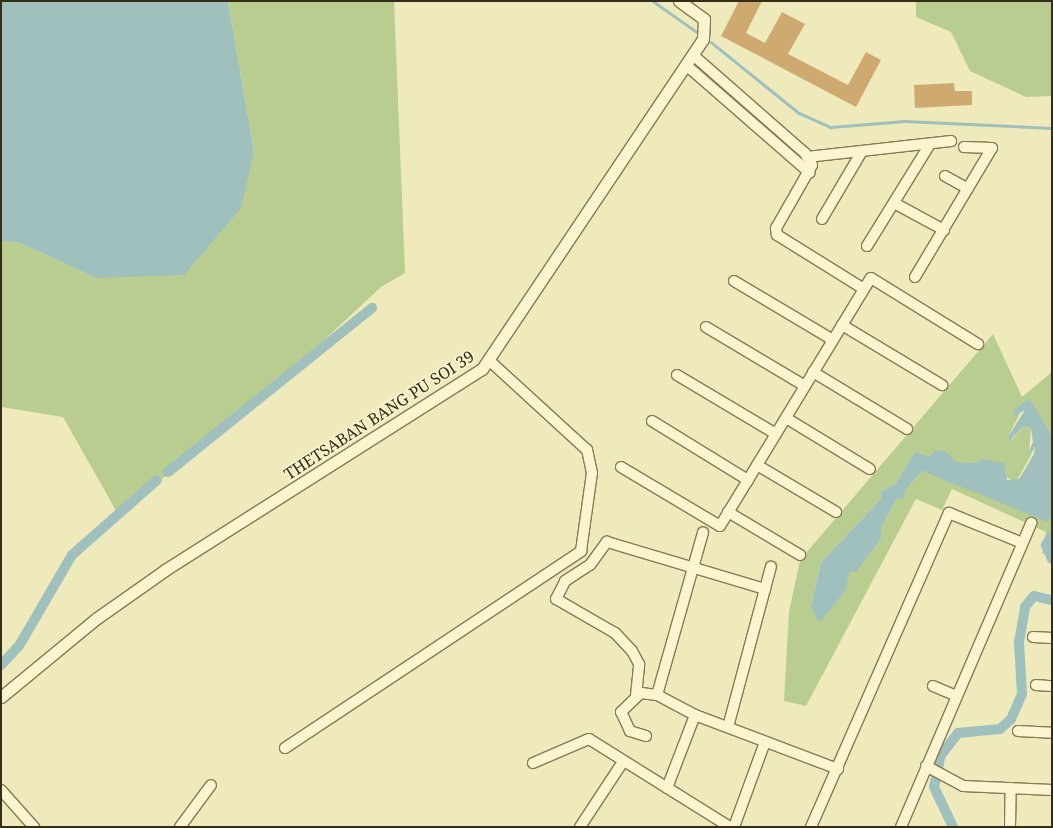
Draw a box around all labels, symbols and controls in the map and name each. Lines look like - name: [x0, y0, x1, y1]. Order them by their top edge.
- street label: THETSABAN BANG PU SOI 39: [280, 346, 478, 484]

